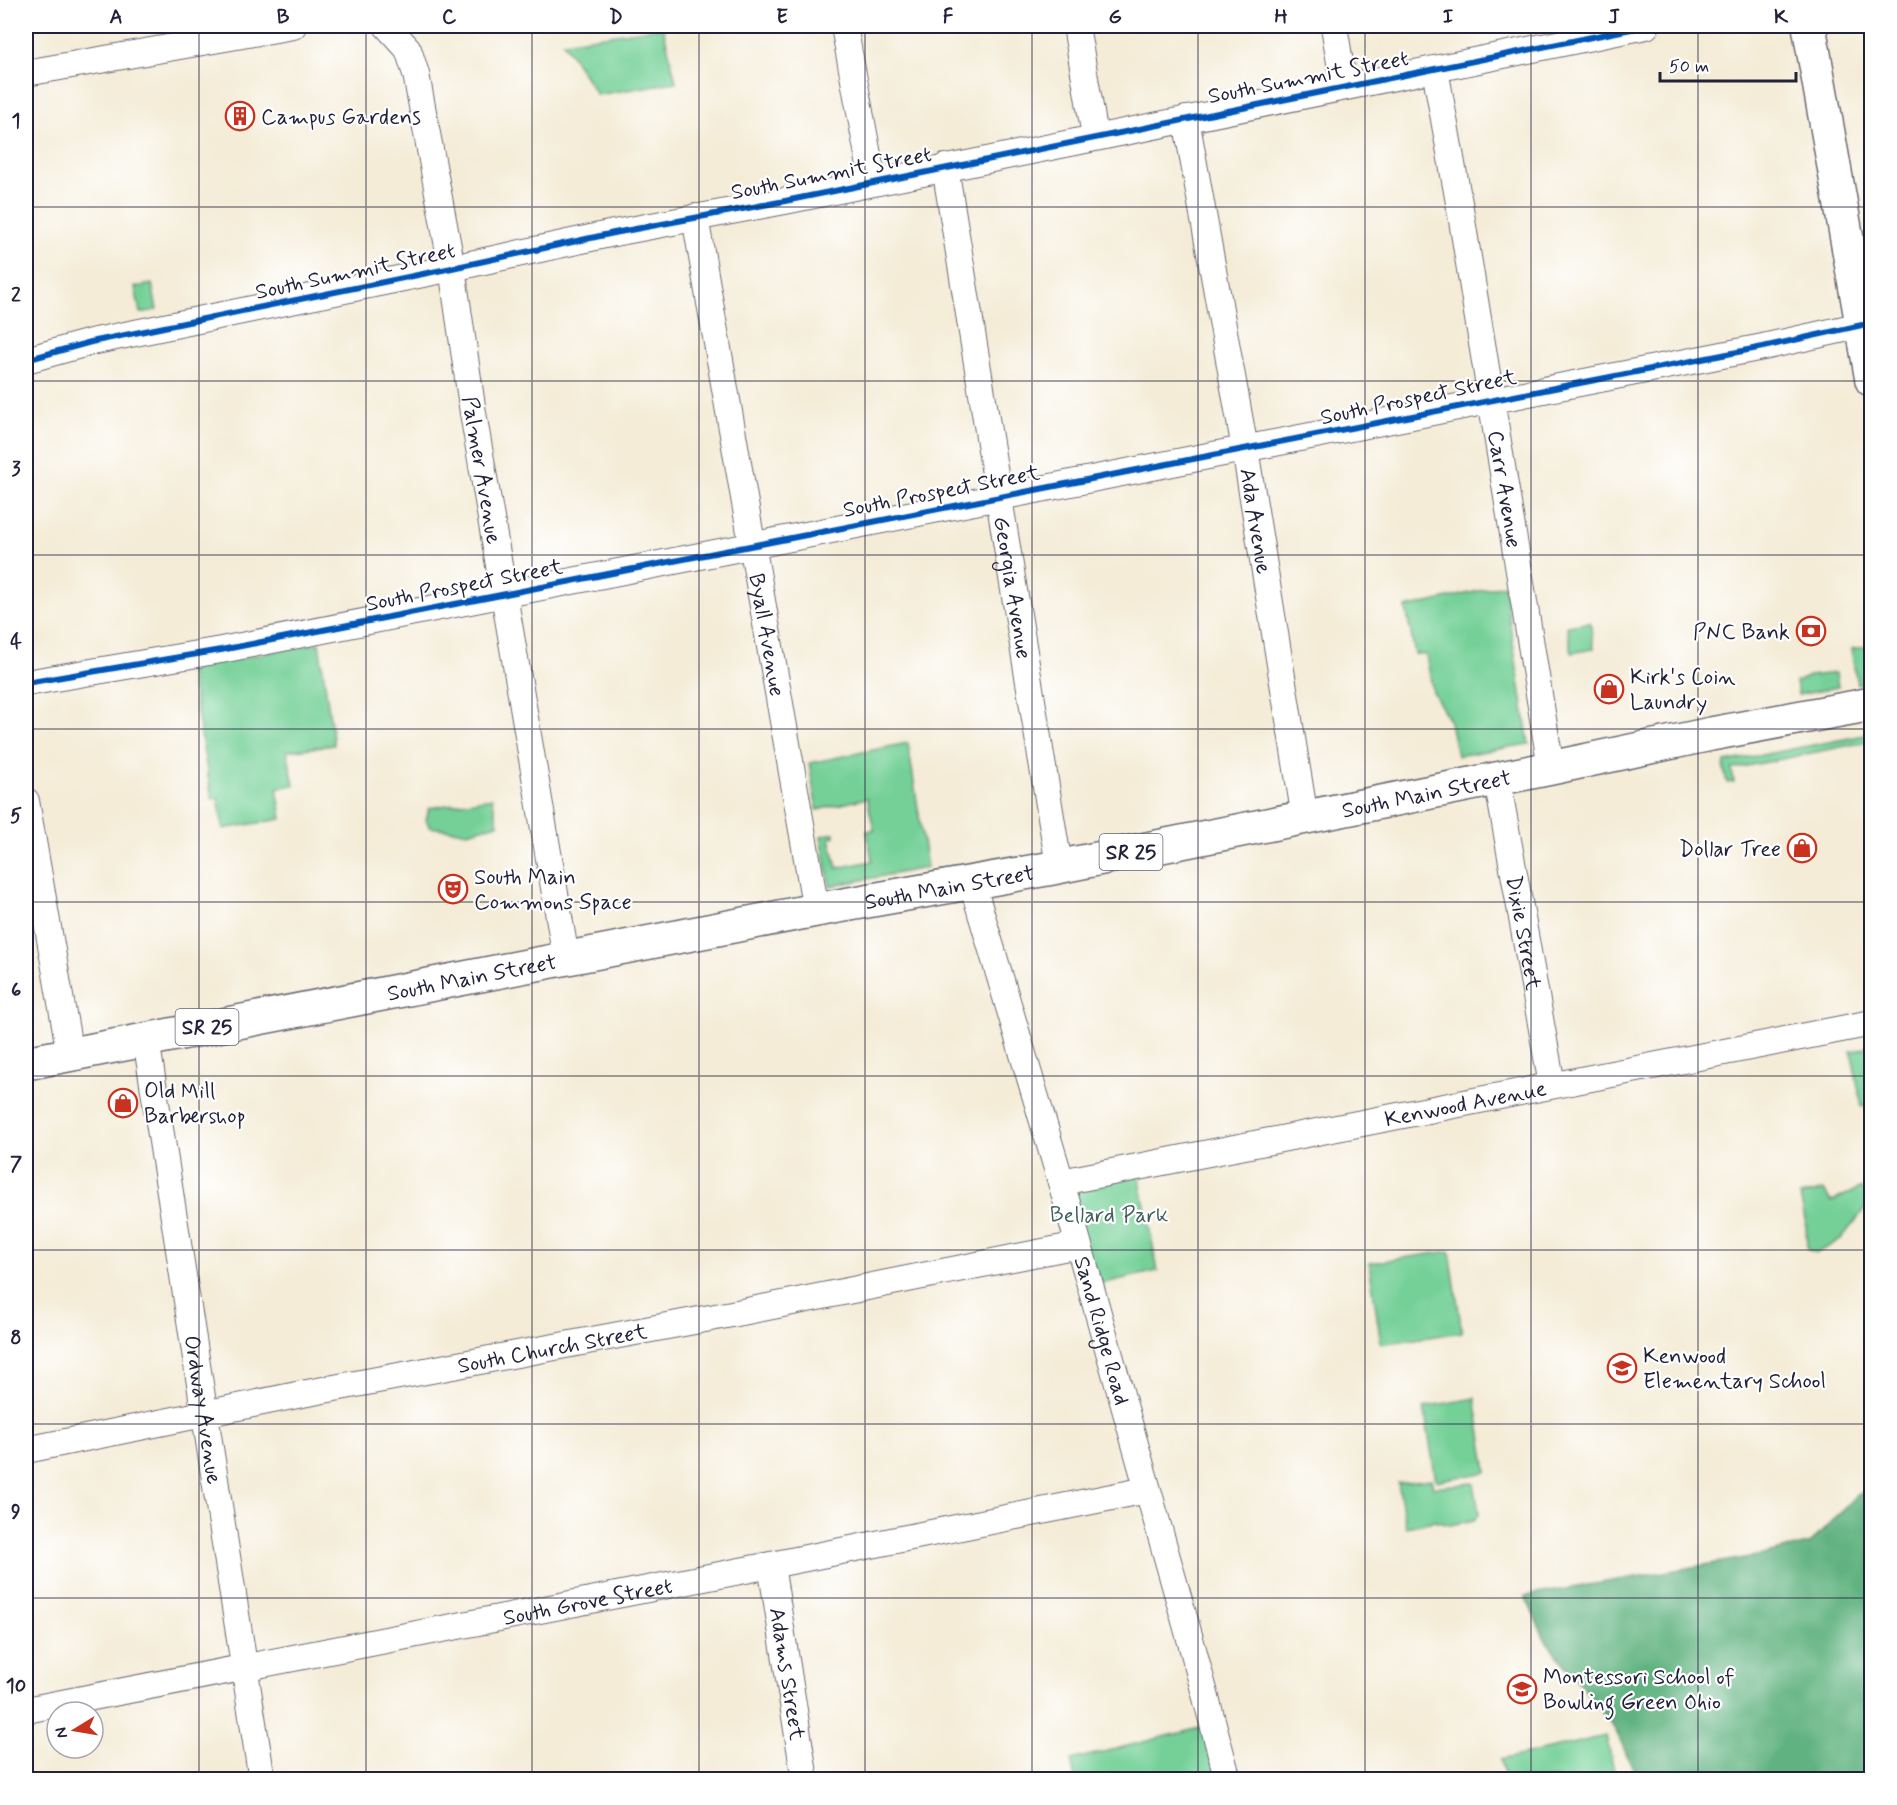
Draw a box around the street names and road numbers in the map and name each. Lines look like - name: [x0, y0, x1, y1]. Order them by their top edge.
- street label: South Summit Street: [1206, 45, 1411, 111]
- street label: South Summit Street: [729, 141, 934, 207]
- street label: South Summit Street: [253, 237, 458, 307]
- street label: South Prospect Street: [1318, 363, 1519, 432]
- street label: Palmer Avenue: [455, 395, 507, 546]
- street label: Carr Avenue: [1480, 429, 1527, 550]
- street label: South Prospect Street: [841, 459, 1042, 525]
- street label: Ada Avenue: [1232, 466, 1277, 576]
- street label: Georgia Avenue: [986, 515, 1037, 661]
- street label: South Prospect Street: [364, 553, 565, 619]
- street label: Byall Avenue: [741, 571, 790, 699]
- street label: South Main Street: [1339, 764, 1514, 826]
- road number: SR 25: [1100, 834, 1162, 870]
- street label: South Main Street: [862, 860, 1037, 917]
- street label: Dixie Street: [1499, 873, 1547, 992]
- street label: South Main Street: [385, 949, 559, 1009]
- road number: SR 25: [176, 1009, 238, 1045]
- street label: Kenwood Avenue: [1382, 1075, 1549, 1134]
- street label: Sand Ridge Road: [1067, 1253, 1135, 1408]
- street label: South Church Street: [455, 1318, 650, 1381]
- street label: Ordway Avenue: [177, 1333, 227, 1486]
- street label: South Grove Street: [501, 1573, 675, 1633]
- street label: Adams Street: [762, 1606, 811, 1742]

